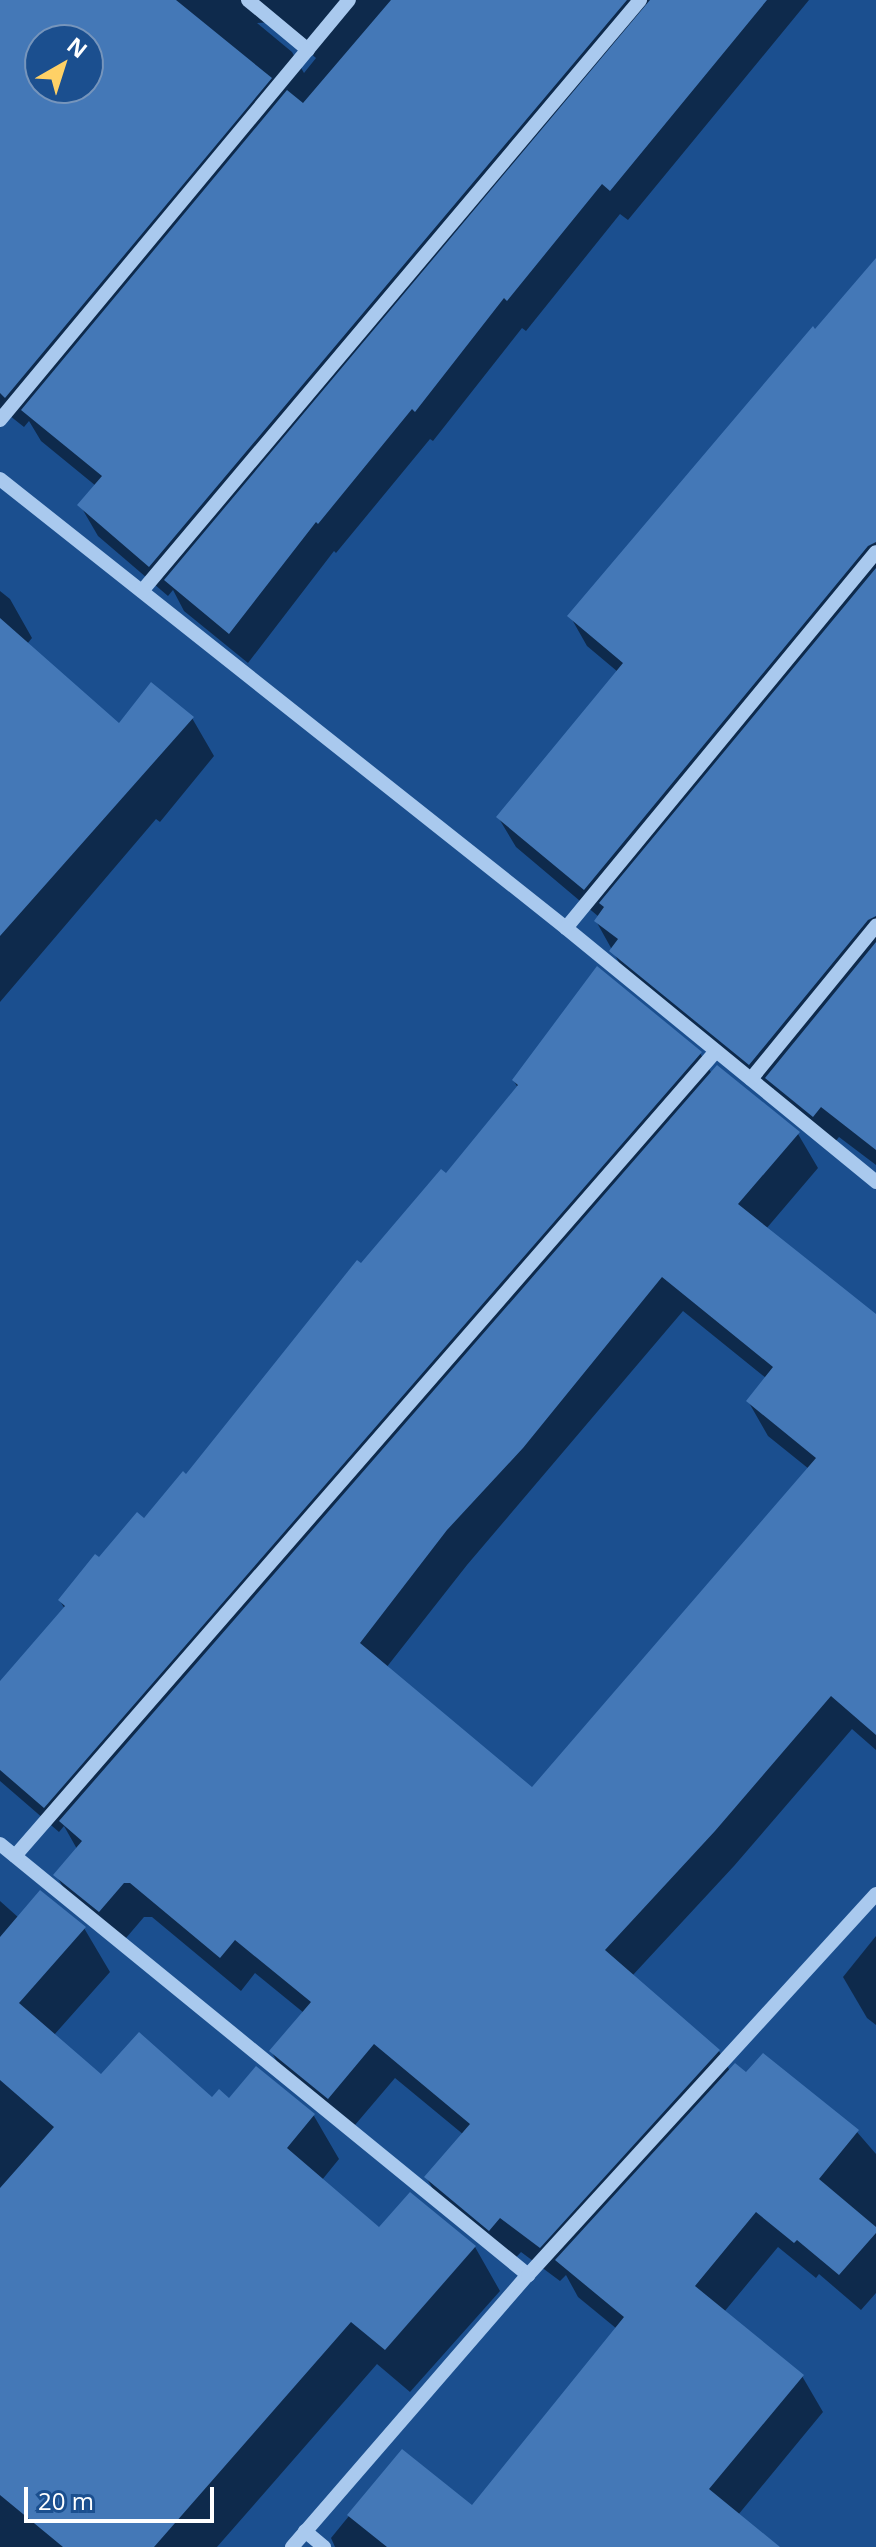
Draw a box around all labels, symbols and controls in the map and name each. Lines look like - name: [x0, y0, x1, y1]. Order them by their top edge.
- north arrow: [24, 24, 104, 104]
- text: N: [61, 30, 94, 64]
- scale bar: [28, 2471, 218, 2521]
- text: 20 m: [38, 2484, 94, 2517]

